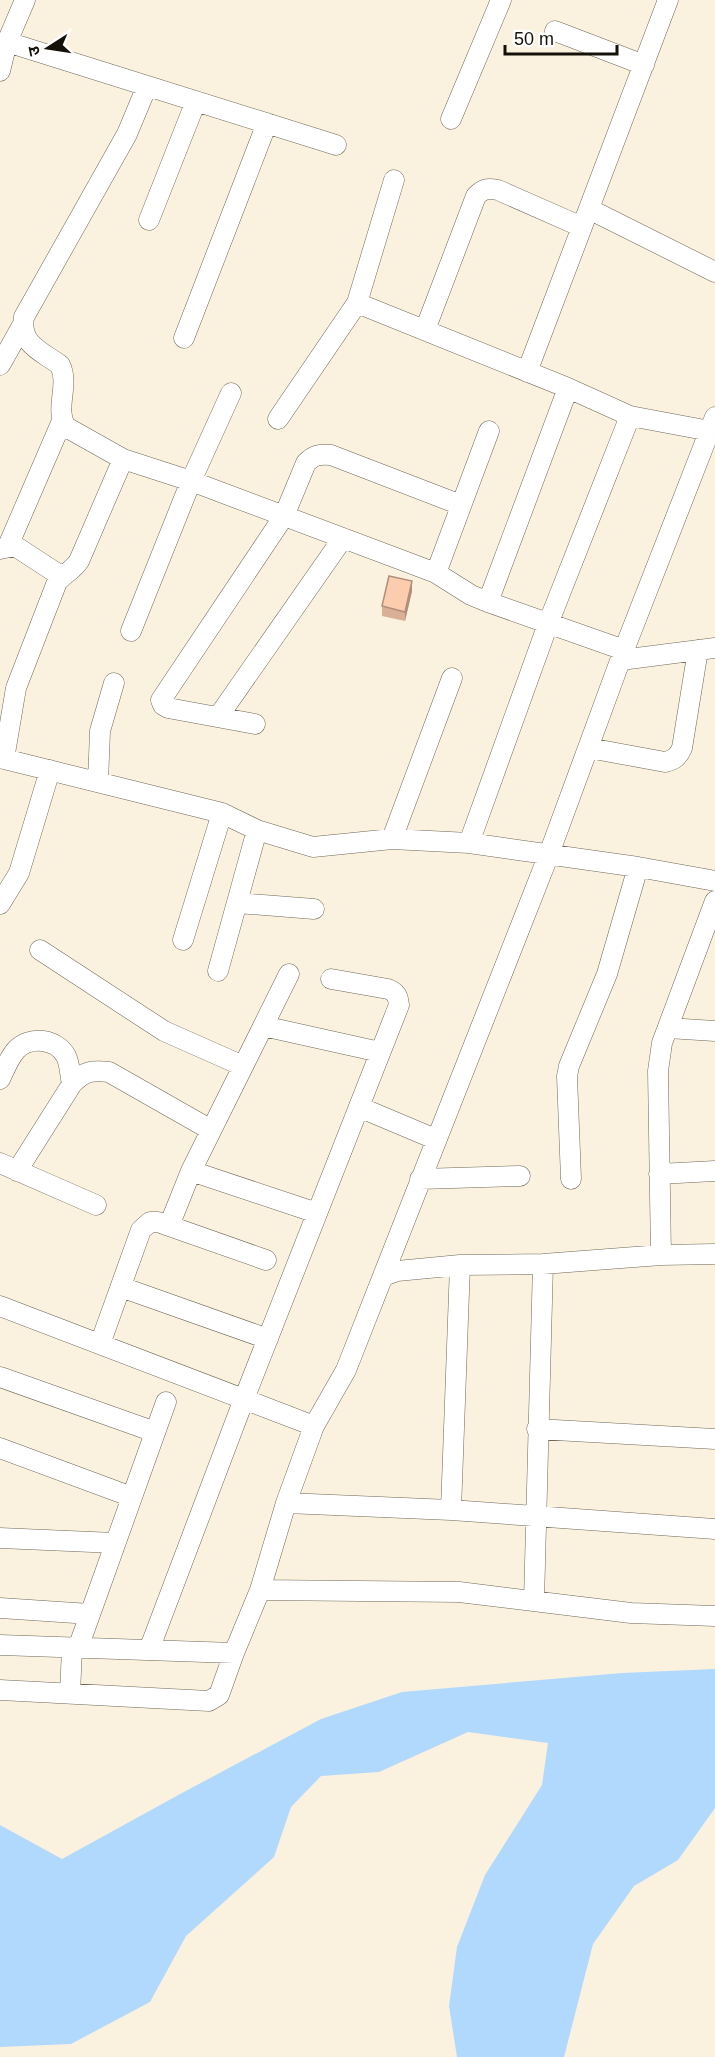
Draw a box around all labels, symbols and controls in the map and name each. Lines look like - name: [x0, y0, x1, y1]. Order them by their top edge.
- north arrow: [18, 18, 78, 78]
- scale bar: [505, 18, 618, 56]
- text: 50 m: [514, 29, 554, 49]
- text: उ: [24, 44, 43, 57]

